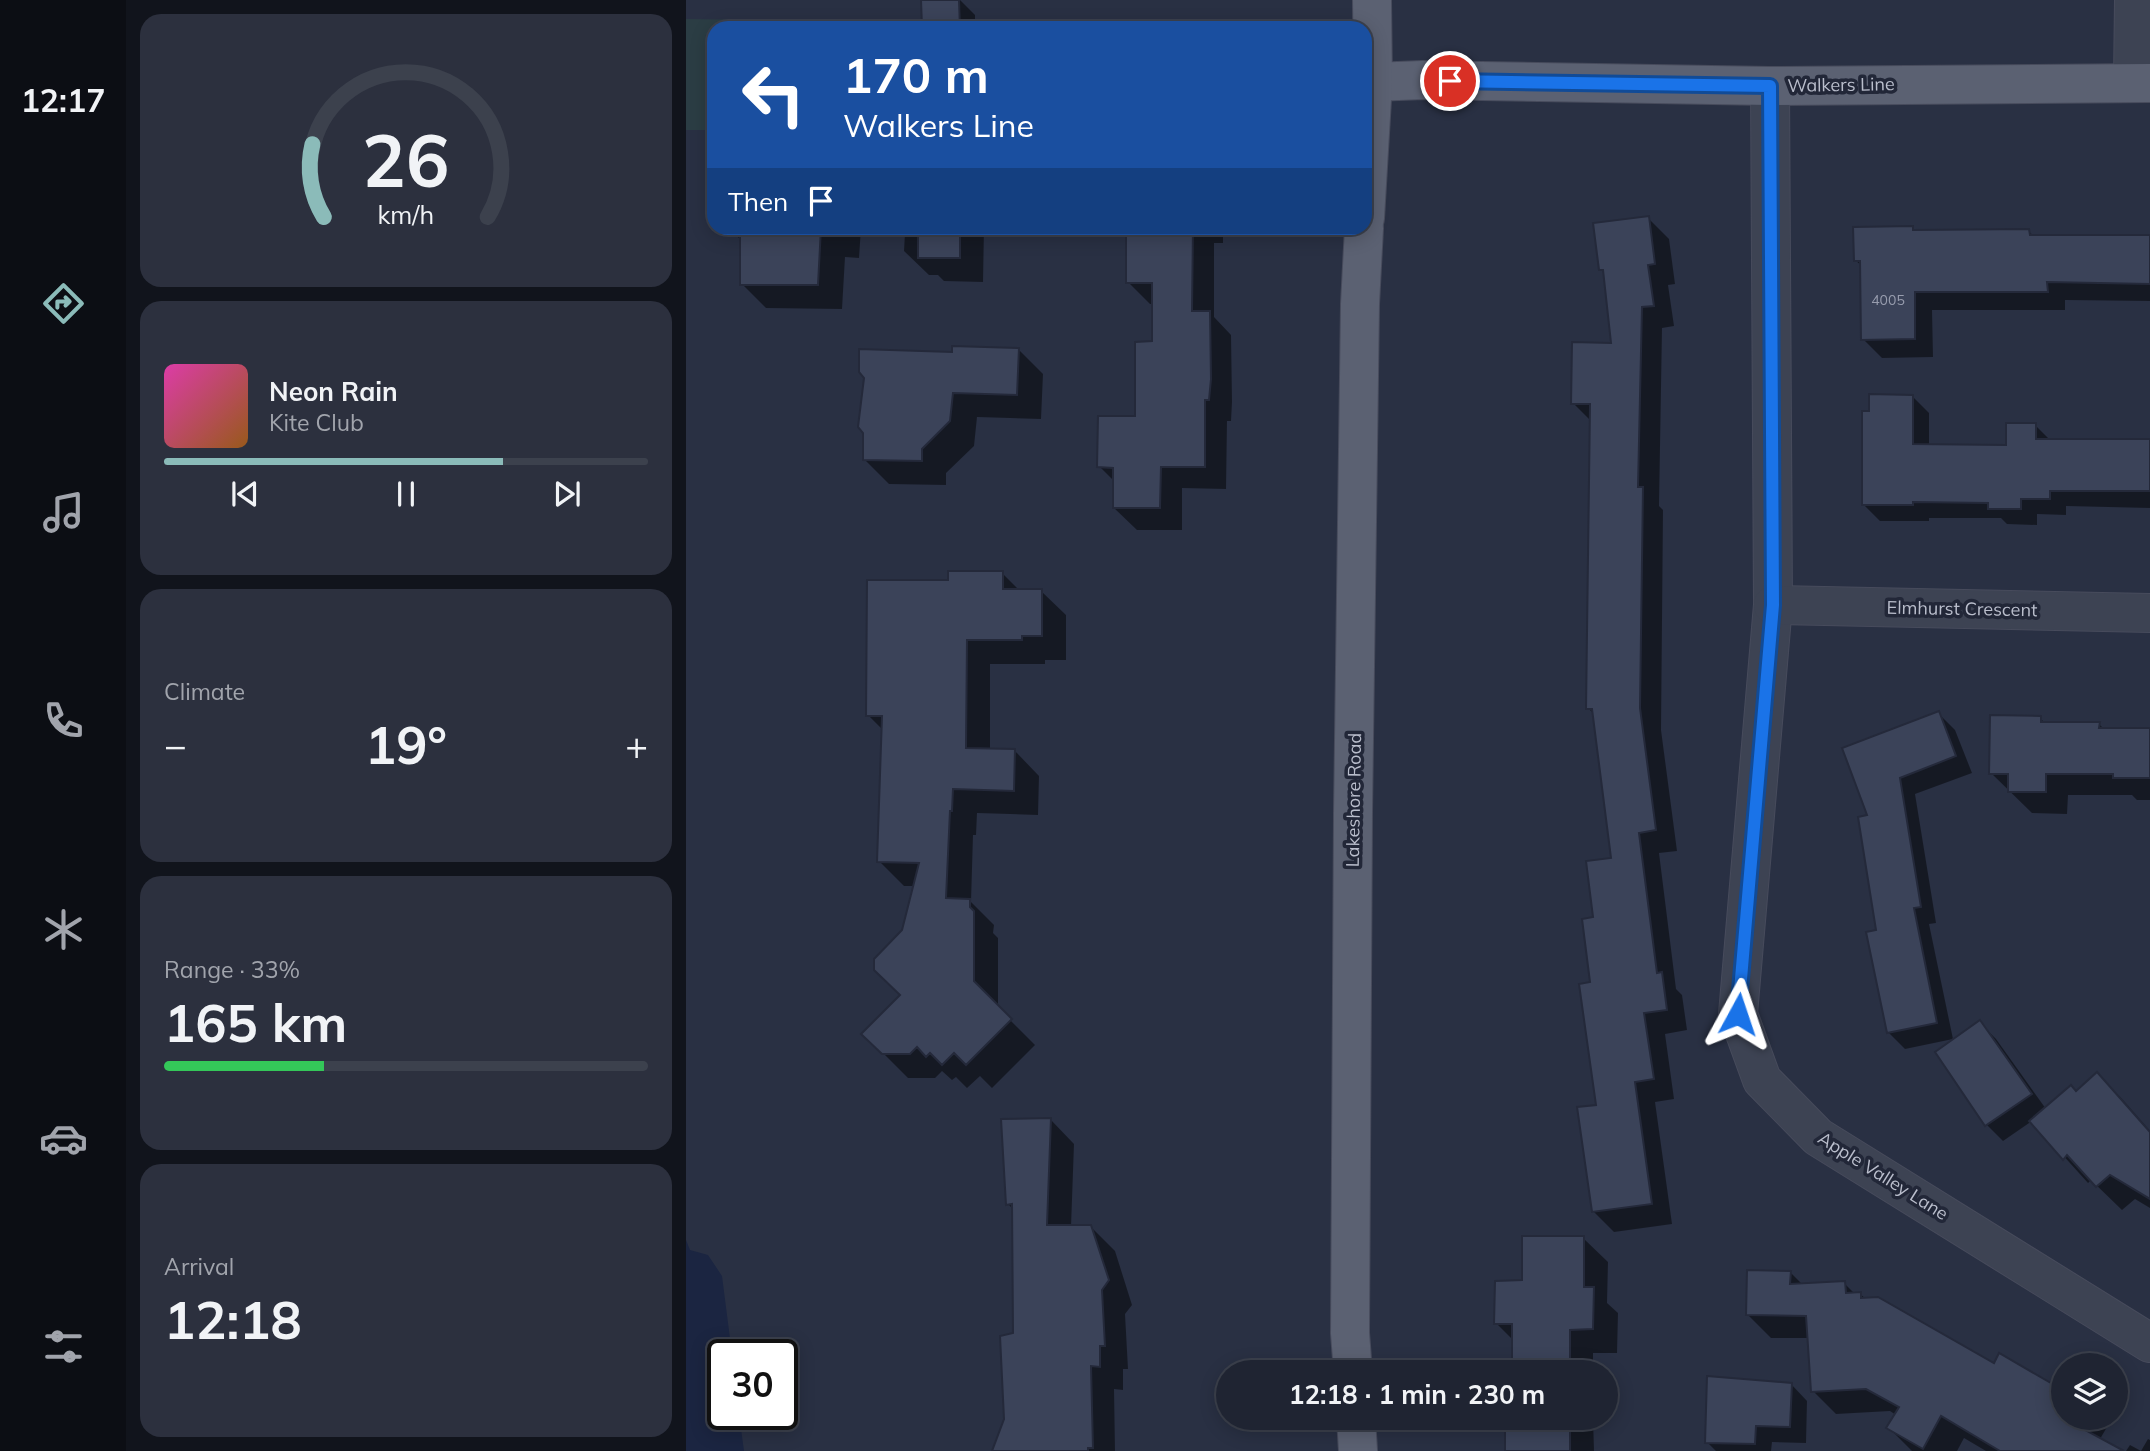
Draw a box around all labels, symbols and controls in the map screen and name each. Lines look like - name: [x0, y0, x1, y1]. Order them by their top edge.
- text: 170 m: [843, 44, 989, 105]
- icon: left: [728, 49, 819, 140]
- pin: [1420, 51, 1480, 111]
- icon: arrive: [1431, 62, 1469, 100]
- street label: Walkers Line: [1787, 72, 1895, 97]
- text: 12:17: [21, 80, 105, 120]
- text: Walkers Line: [843, 105, 1034, 145]
- text: 26: [362, 114, 450, 205]
- icon: arrive: [802, 182, 840, 220]
- text: Then: [728, 185, 788, 218]
- text: km/h: [378, 199, 434, 230]
- icon: directions: [39, 279, 88, 328]
- house number: 4005: [1871, 291, 1905, 309]
- text: Neon Rain: [269, 375, 398, 408]
- text: Kite Club: [269, 408, 364, 437]
- icon: previous: [226, 475, 264, 513]
- icon: pause: [387, 475, 425, 513]
- icon: next: [548, 475, 586, 513]
- icon: music: [39, 488, 88, 537]
- street label: Elmhurst Crescent: [1886, 596, 2038, 621]
- text: Climate: [164, 677, 245, 706]
- icon: phone: [39, 696, 88, 745]
- text: 19°: [365, 712, 447, 777]
- text: −: [164, 721, 187, 769]
- text: +: [625, 721, 648, 769]
- street label: Lakeshore Road: [1341, 733, 1366, 867]
- icon: climate: [39, 905, 88, 954]
- text: Range · 33%: [164, 955, 300, 984]
- position arrow: [1701, 977, 1775, 1051]
- text: 165 km: [164, 990, 347, 1055]
- icon: car: [39, 1114, 88, 1163]
- street label: Apple Valley Lane: [1814, 1126, 1953, 1225]
- text: Arrival: [164, 1252, 234, 1281]
- text: 12:18: [164, 1287, 302, 1352]
- icon: filters: [39, 1322, 88, 1371]
- speed limit sign: 30: [707, 1339, 798, 1430]
- map controls: [2051, 1353, 2128, 1430]
- button: layers: [2051, 1353, 2128, 1430]
- text: 12:18 · 1 min · 230 m: [1289, 1378, 1545, 1411]

